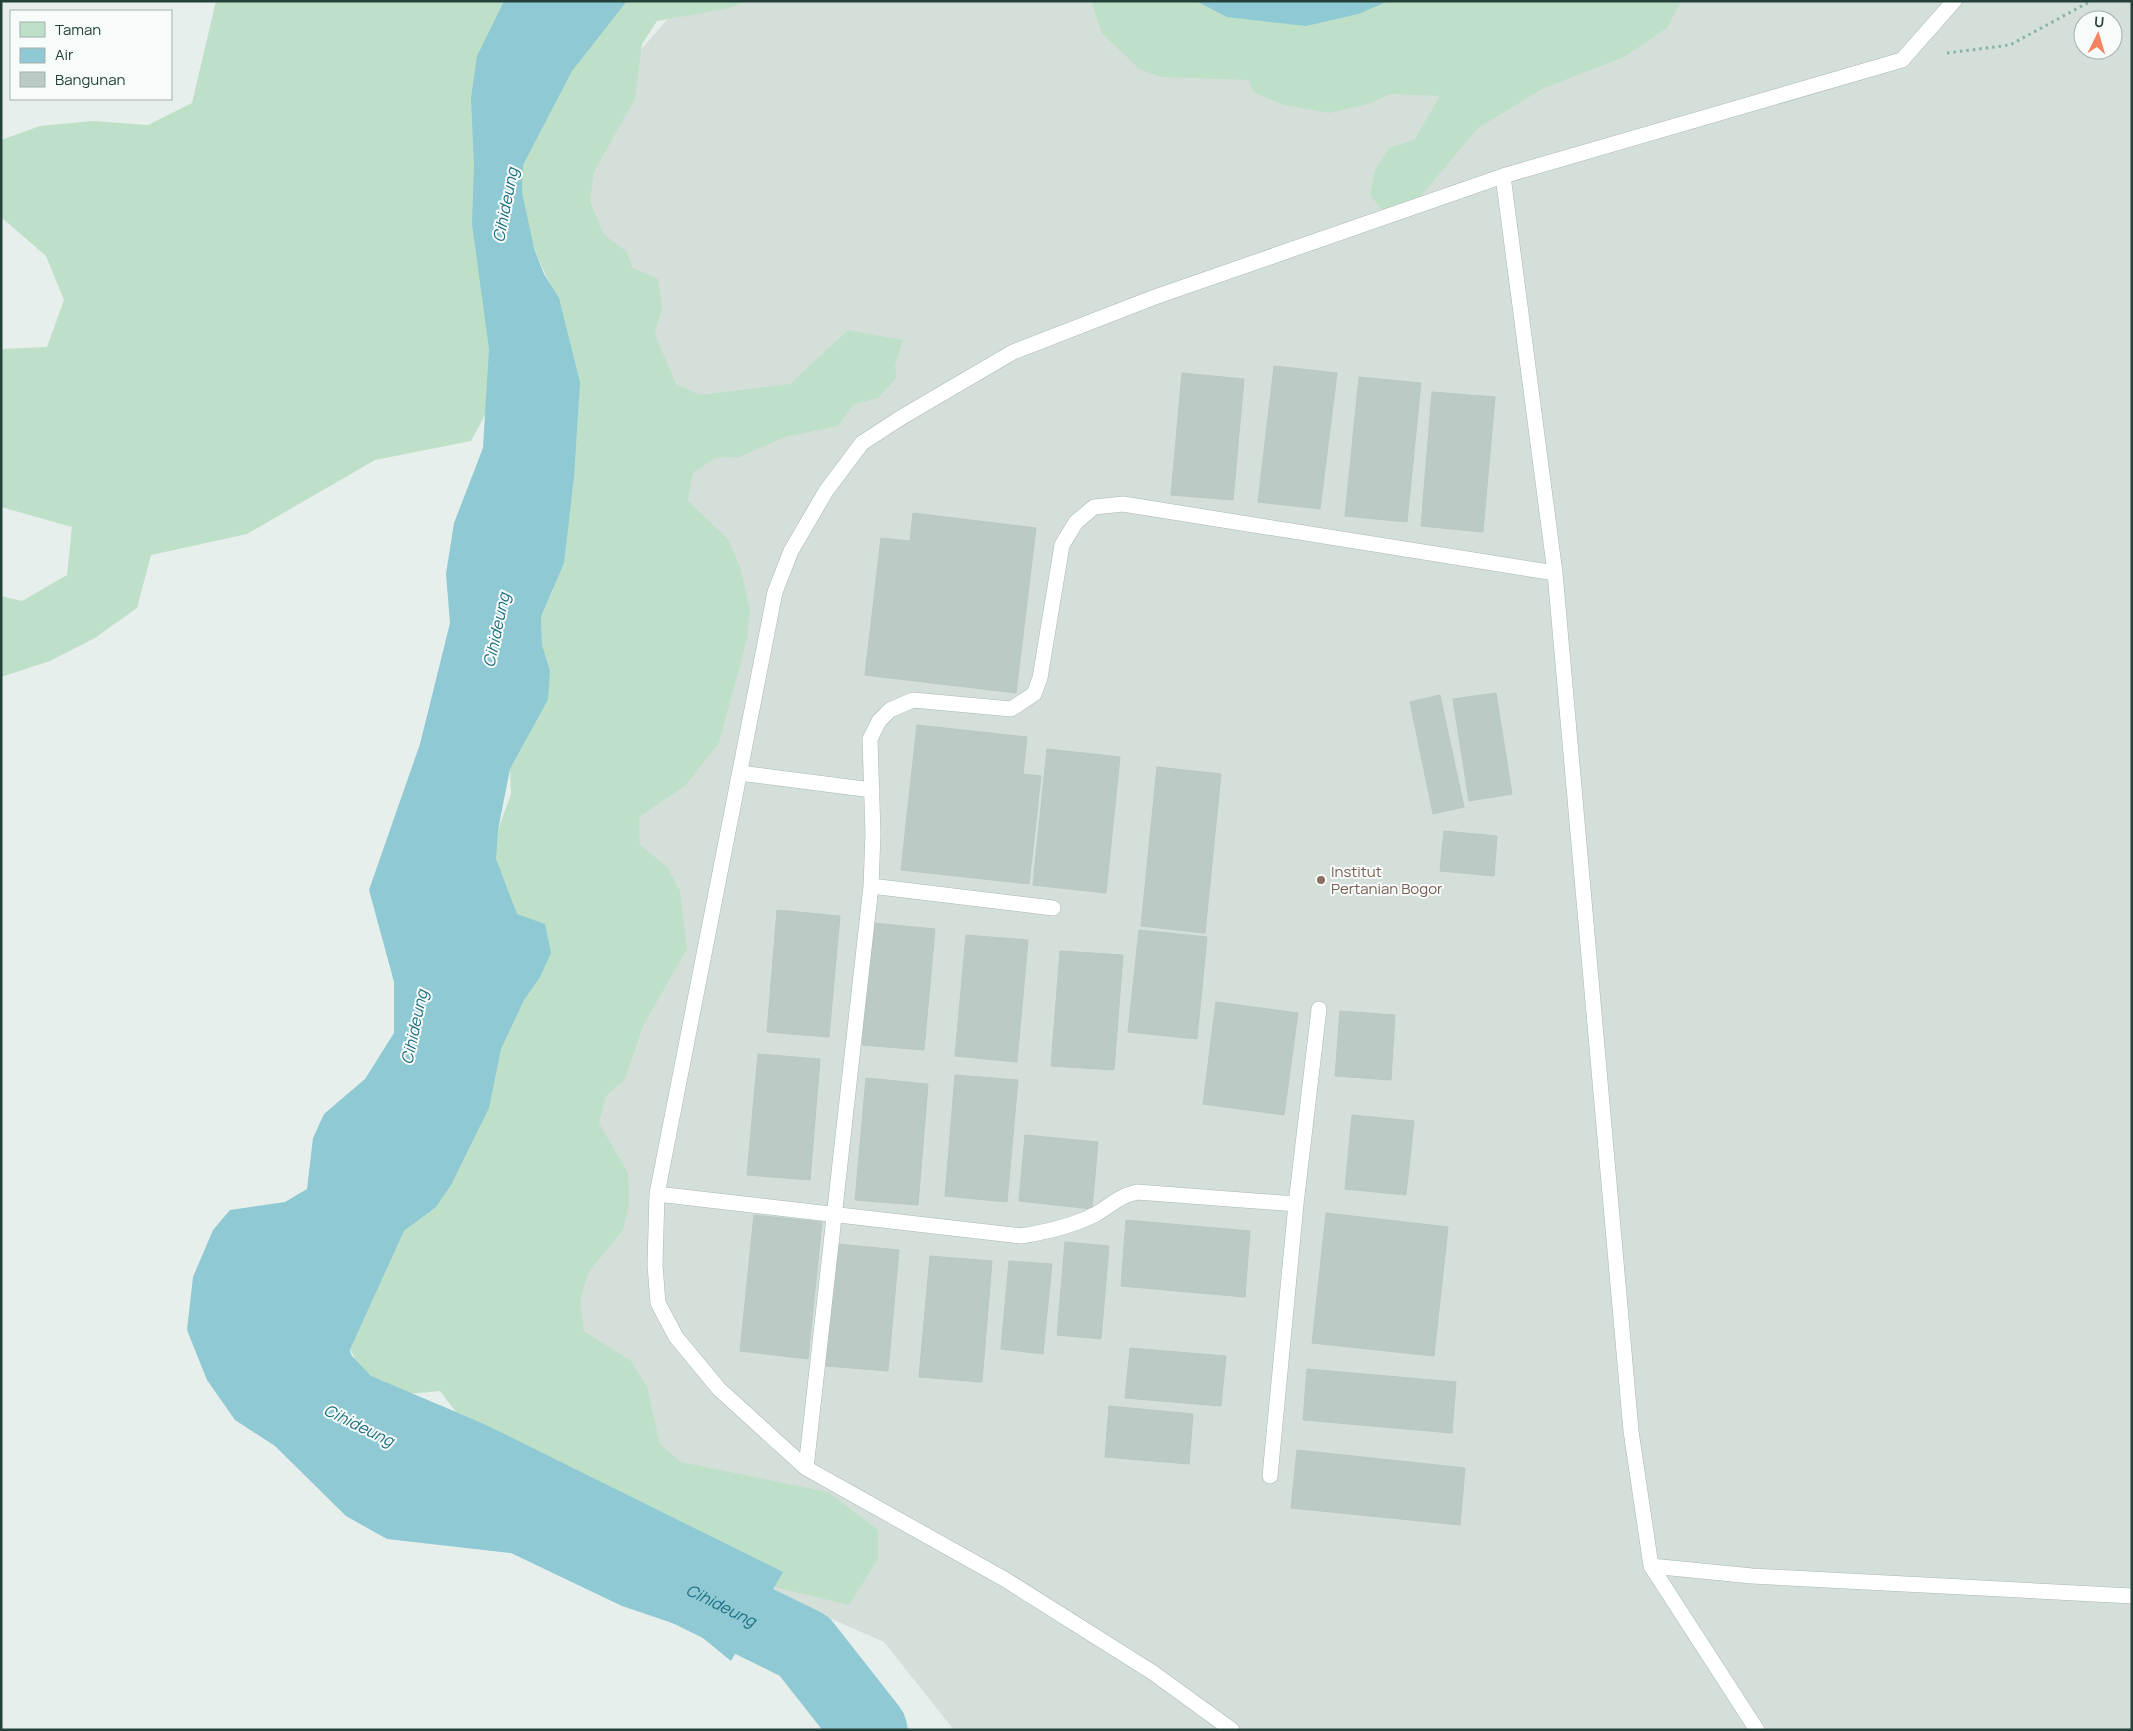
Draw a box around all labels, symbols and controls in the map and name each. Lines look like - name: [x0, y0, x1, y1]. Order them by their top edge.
- legend: [10, 10, 172, 100]
- north arrow: [2073, 10, 2123, 60]
- text: U: [2093, 12, 2105, 31]
- text: Taman: [55, 19, 101, 40]
- text: Air: [55, 44, 74, 65]
- text: Bangunan: [55, 69, 125, 90]
- water label: Cihideung: [487, 164, 523, 244]
- water label: Cihideung: [477, 589, 515, 669]
- place label: Institut Pertanian Bogor: [1331, 861, 1443, 899]
- marker: Institut Pertanian Bogor: [1315, 874, 1327, 886]
- water label: Cihideung: [395, 986, 433, 1066]
- water label: Cihideung: [320, 1399, 399, 1452]
- water label: Cihideung: [682, 1579, 761, 1632]

